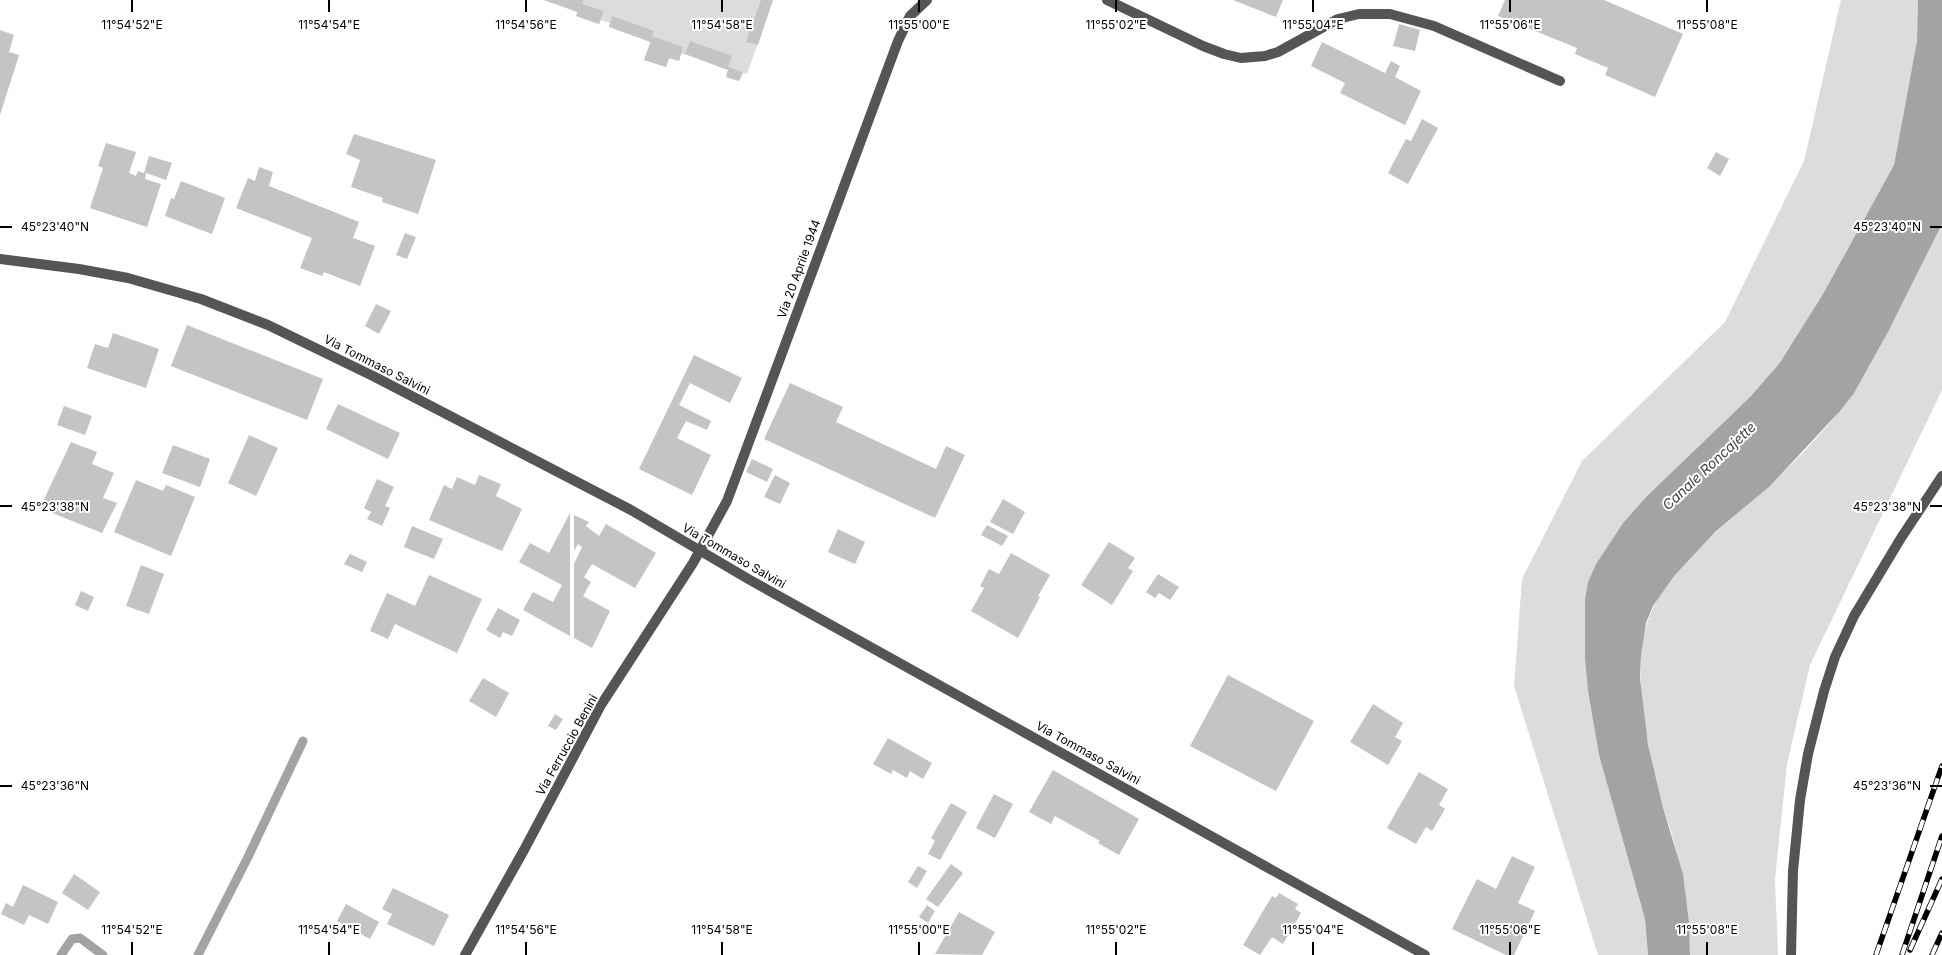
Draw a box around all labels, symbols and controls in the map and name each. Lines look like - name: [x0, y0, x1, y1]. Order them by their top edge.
- text: 11°54'52"E: [101, 17, 163, 32]
- text: 11°54'54"E: [298, 17, 360, 32]
- text: 11°54'56"E: [495, 17, 557, 32]
- text: 11°54'58"E: [691, 17, 753, 32]
- text: 11°55'00"E: [888, 17, 950, 32]
- text: 11°55'02"E: [1085, 17, 1147, 32]
- text: 11°55'04"E: [1282, 17, 1344, 32]
- text: 11°55'06"E: [1479, 17, 1541, 32]
- text: 11°55'08"E: [1676, 17, 1738, 32]
- street label: Via 20 Aprile 1944: [774, 217, 823, 320]
- text: 45°23'40"N: [21, 219, 89, 234]
- text: 45°23'40"N: [1853, 219, 1921, 234]
- street label: Via Tommaso Salvini: [322, 331, 433, 398]
- water label: Canale Roncajette: [1658, 418, 1759, 513]
- text: 45°23'38"N: [21, 499, 89, 514]
- text: 45°23'38"N: [1853, 499, 1921, 514]
- street label: Via Tommaso Salvini: [680, 520, 789, 591]
- street label: Via Ferruccio Benini: [533, 692, 601, 798]
- street label: Via Tommaso Salvini: [1033, 718, 1143, 788]
- text: 45°23'36"N: [21, 778, 89, 793]
- text: 45°23'36"N: [1853, 778, 1921, 793]
- text: 11°54'52"E: [101, 922, 163, 937]
- text: 11°54'54"E: [298, 922, 360, 937]
- text: 11°54'56"E: [495, 922, 557, 937]
- text: 11°54'58"E: [691, 922, 753, 937]
- text: 11°55'00"E: [888, 922, 950, 937]
- text: 11°55'02"E: [1085, 922, 1147, 937]
- text: 11°55'04"E: [1282, 922, 1344, 937]
- text: 11°55'06"E: [1479, 922, 1541, 937]
- text: 11°55'08"E: [1676, 922, 1738, 937]

